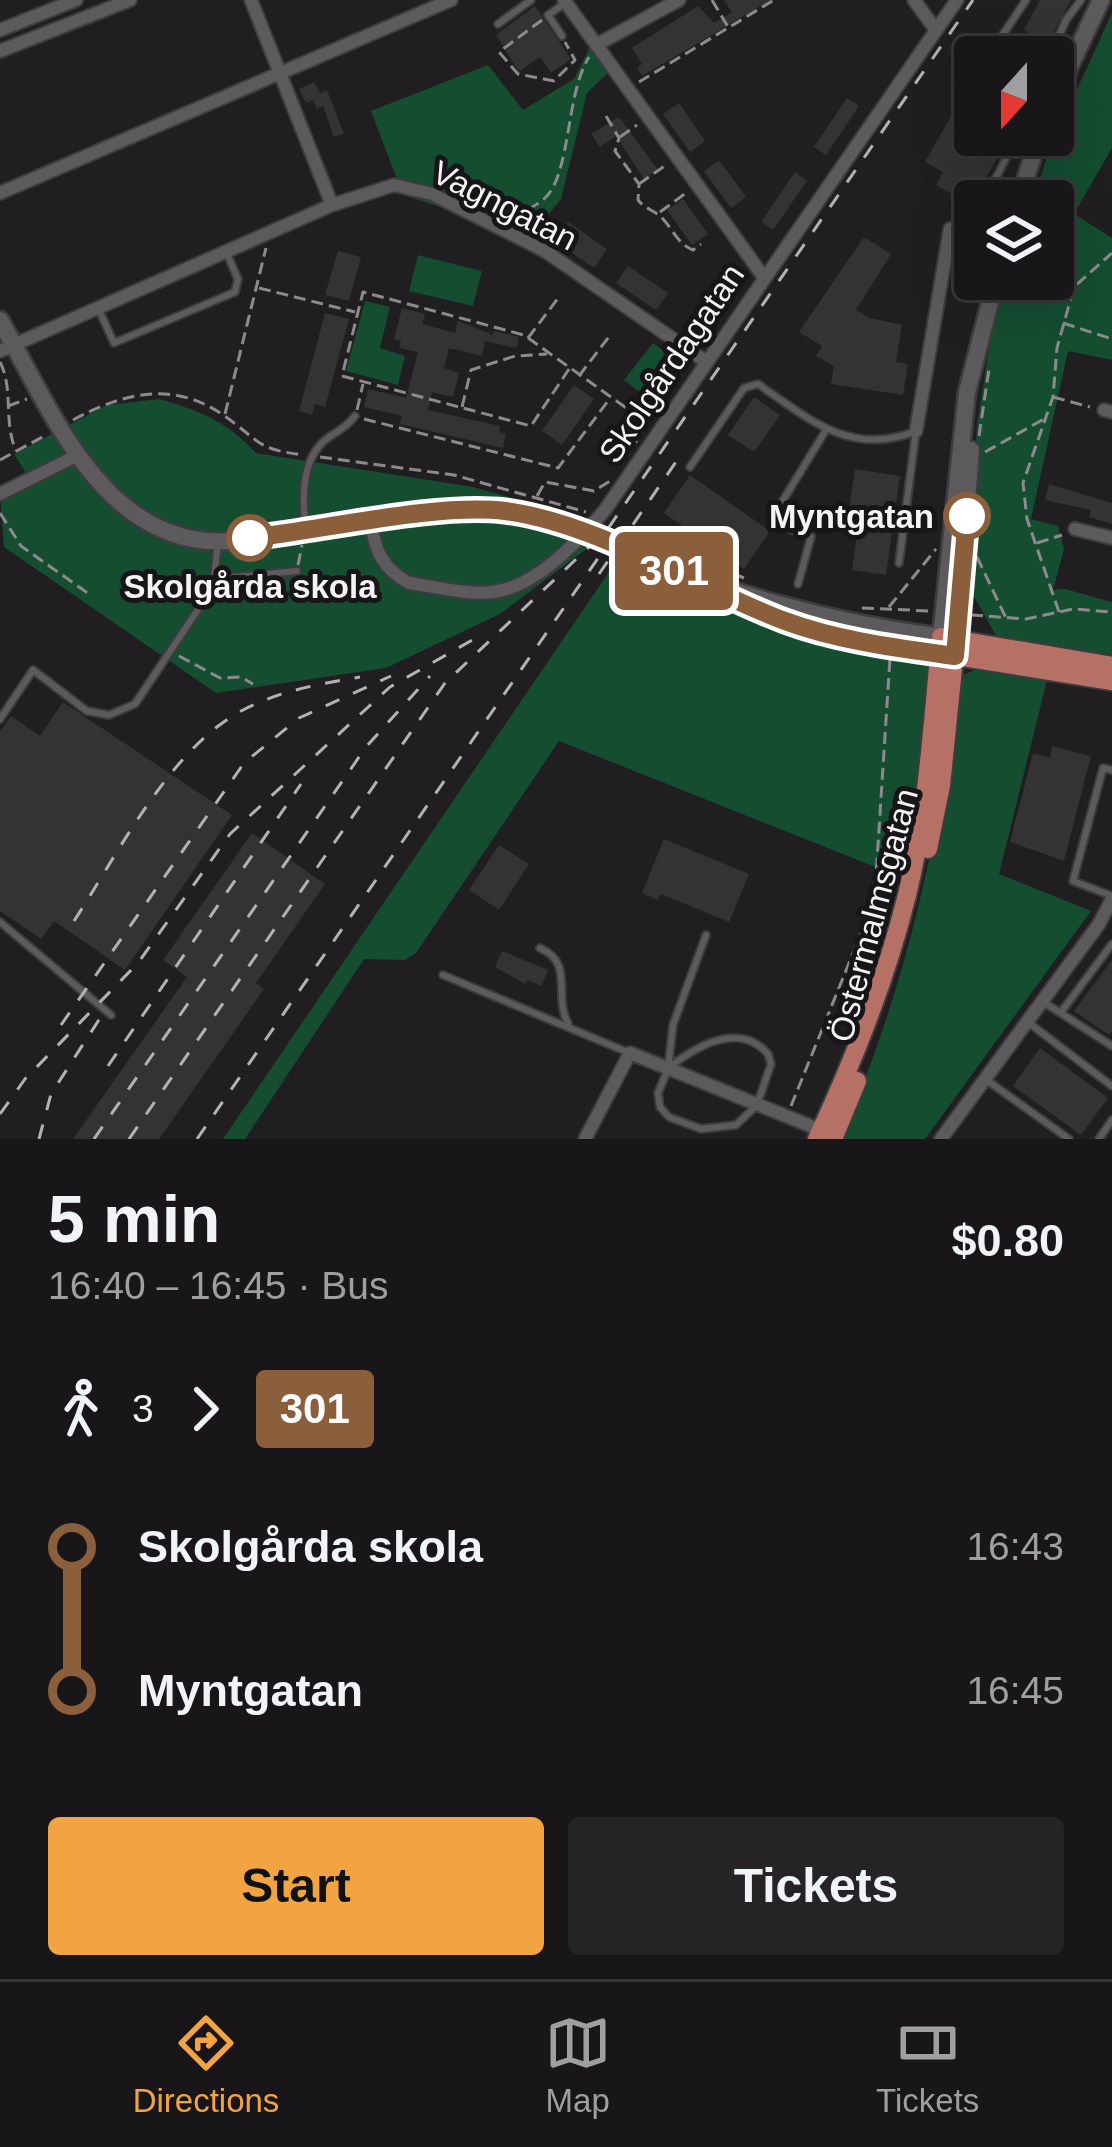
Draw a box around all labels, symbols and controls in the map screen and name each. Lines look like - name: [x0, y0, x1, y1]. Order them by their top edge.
- north arrow: [954, 36, 1074, 156]
- map controls: [954, 36, 1074, 300]
- street label: Vagngatan: [426, 153, 583, 258]
- button: layers: [954, 180, 1074, 300]
- street label: Skolgårdagatan: [591, 257, 751, 469]
- marker: Myntgatan: [945, 494, 989, 538]
- place label: Myntgatan: [769, 498, 934, 535]
- marker: Skolgårda skola: [228, 516, 272, 560]
- line badge: 301: [605, 532, 743, 610]
- text: 301: [639, 547, 709, 594]
- place label: Skolgårda skola: [123, 568, 377, 605]
- street label: Östermalmsgatan: [822, 785, 925, 1046]
- text: 5 min: [48, 1182, 220, 1256]
- text: $0.80: [951, 1215, 1064, 1266]
- text: 16:40 – 16:45 · Bus: [48, 1264, 388, 1307]
- icon: walk: [48, 1376, 114, 1442]
- icon: forward: [172, 1376, 238, 1442]
- text: 301: [280, 1385, 350, 1432]
- text: 3: [132, 1387, 154, 1430]
- text: Skolgårda skola: [138, 1521, 483, 1572]
- text: 16:43: [966, 1525, 1064, 1568]
- text: Myntgatan: [138, 1665, 363, 1716]
- text: 16:45: [966, 1669, 1064, 1712]
- button: Start: [48, 1817, 544, 1955]
- button: Tickets: [568, 1817, 1064, 1955]
- tab: Directions: [133, 2010, 279, 2120]
- tab: Map: [545, 2010, 611, 2120]
- tab: Tickets: [876, 2010, 979, 2120]

